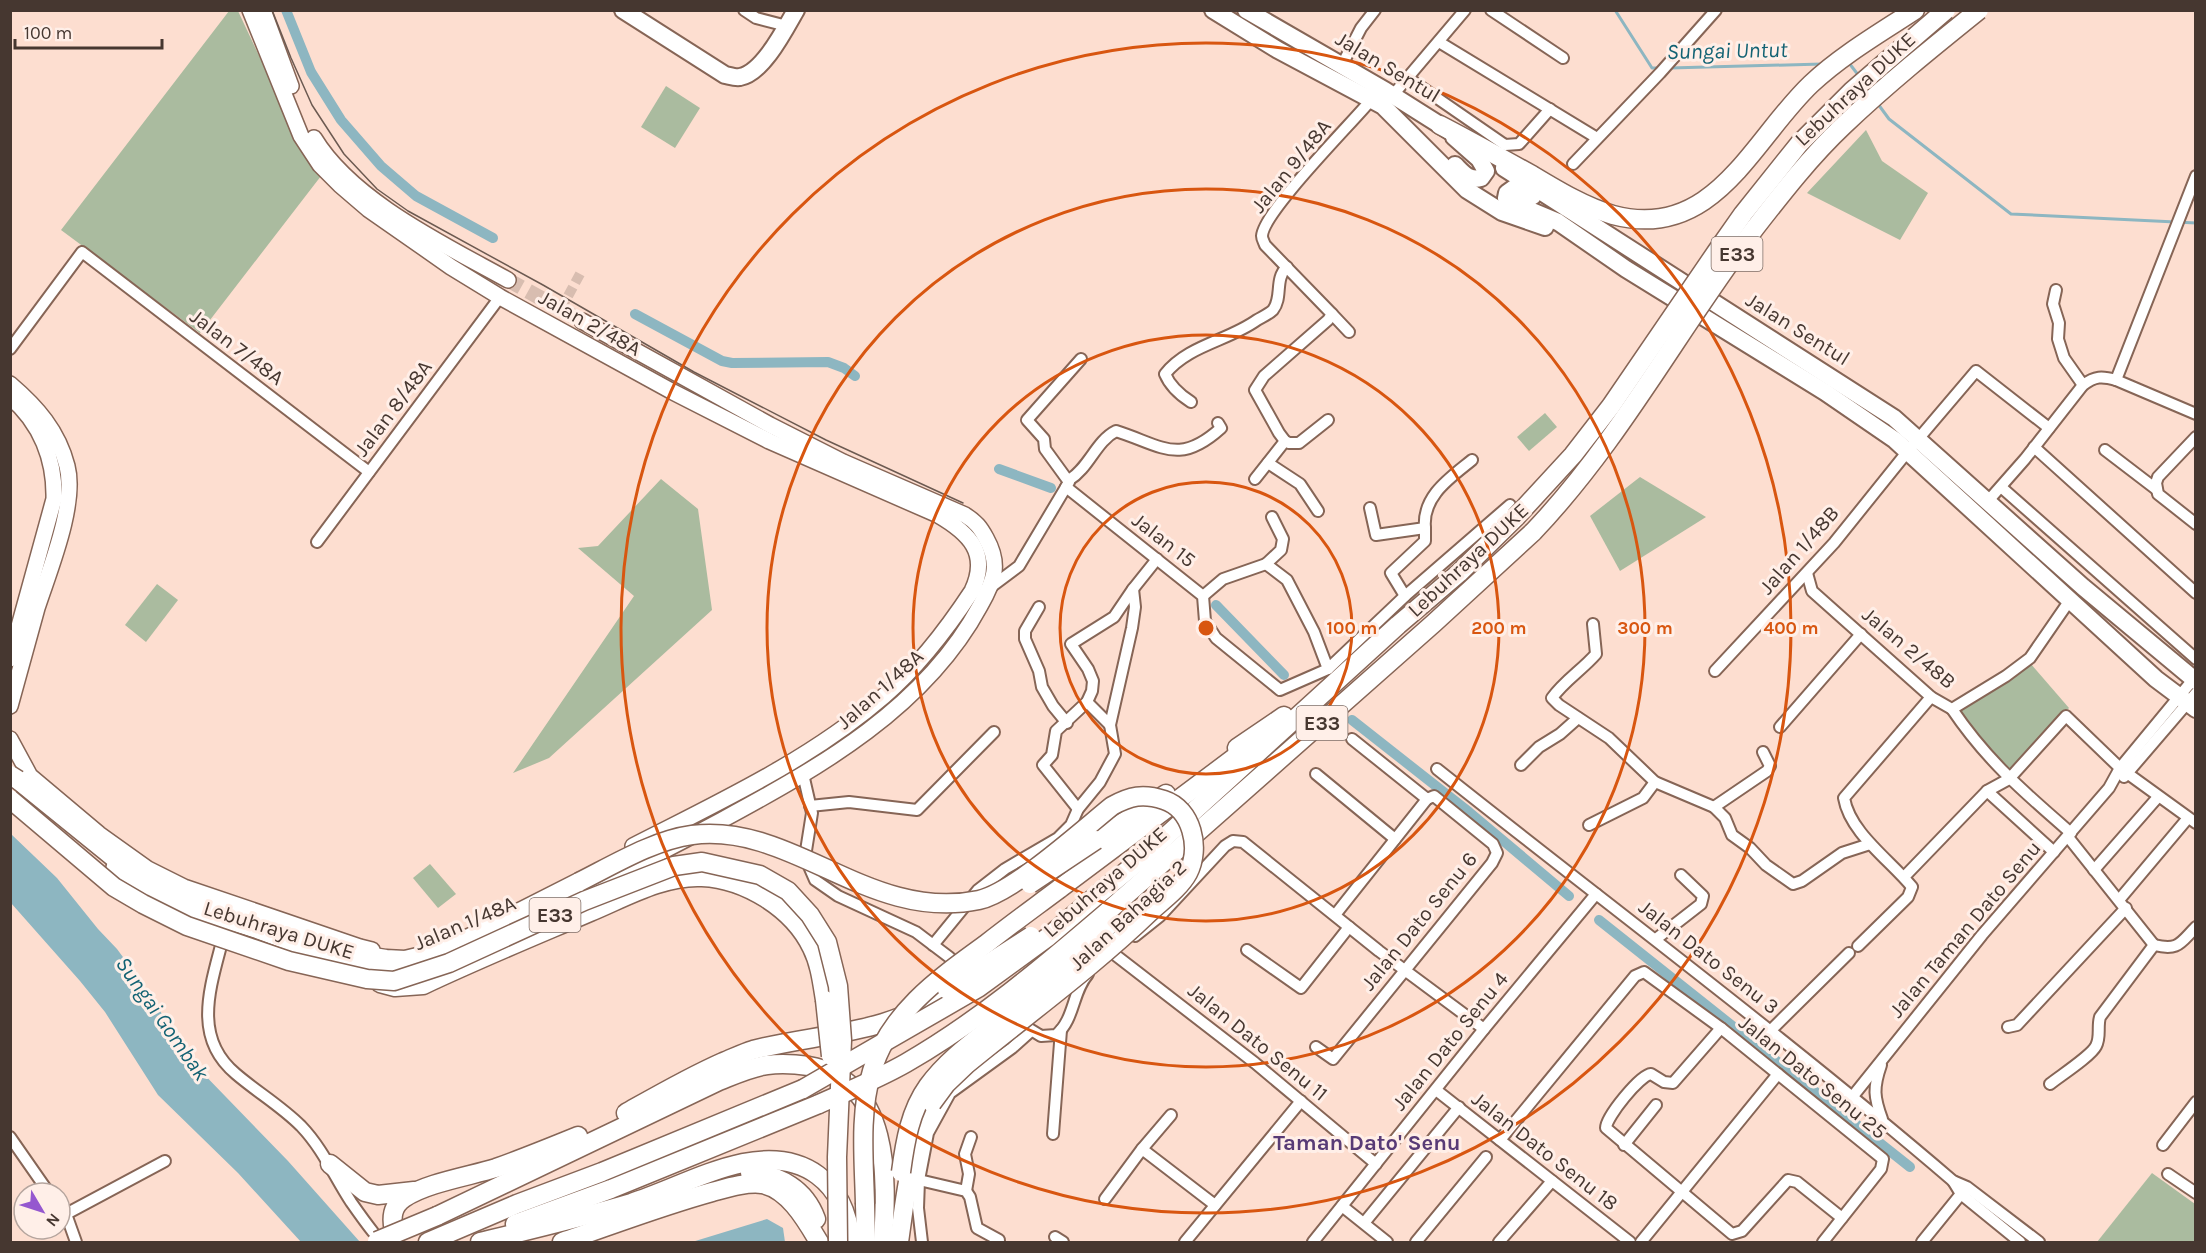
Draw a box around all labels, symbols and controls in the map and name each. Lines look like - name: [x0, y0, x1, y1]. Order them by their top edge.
- scale bar: [15, 12, 162, 50]
- text: 100 m: [24, 22, 72, 44]
- street label: Jalan Sentul: [1331, 26, 1445, 108]
- street label: Lebuhraya DUKE: [1790, 27, 1920, 151]
- water label: Sungai Untut: [1667, 37, 1788, 65]
- street label: Jalan 9/48A: [1246, 115, 1336, 217]
- road number: E33: [1712, 237, 1762, 271]
- street label: Jalan 2/48A: [535, 285, 645, 361]
- street label: Jalan Sentul: [1742, 288, 1854, 370]
- street label: Jalan 7/48A: [186, 304, 288, 390]
- street label: Jalan 8/48A: [349, 355, 437, 461]
- street label: Lebuhraya DUKE: [1403, 498, 1533, 622]
- street label: Jalan 1/48B: [1754, 501, 1844, 599]
- street label: Jalan 15: [1127, 508, 1201, 572]
- street label: Jalan 2/48B: [1858, 602, 1960, 694]
- text: 100 m: [1327, 617, 1377, 639]
- text: 200 m: [1471, 617, 1527, 639]
- text: 300 m: [1617, 617, 1673, 639]
- text: 400 m: [1763, 617, 1819, 639]
- centre of rings: [1196, 618, 1216, 638]
- street label: Jalan 1/48A: [832, 644, 928, 734]
- road number: E33: [1296, 706, 1348, 740]
- street label: Lebuhraya DUKE: [1038, 822, 1172, 942]
- street label: Jalan Taman Dato Senu: [1884, 836, 2046, 1022]
- street label: Jalan Dato Senu 6: [1356, 847, 1482, 995]
- street label: Jalan Bahagia 2: [1065, 855, 1191, 975]
- street label: Jalan 1/48A: [411, 891, 519, 955]
- street label: Jalan Dato Senu 3: [1634, 895, 1784, 1019]
- street label: Lebuhraya DUKE: [201, 896, 357, 964]
- road number: E33: [530, 898, 580, 932]
- water label: Sungai Gombak: [110, 952, 215, 1086]
- street label: Jalan Dato Senu 4: [1387, 967, 1513, 1115]
- street label: Jalan Dato Senu 11: [1183, 978, 1333, 1106]
- street label: Jalan Dato Senu 25: [1734, 1010, 1892, 1144]
- street label: Jalan Dato Senu 18: [1467, 1087, 1623, 1215]
- district label: Taman Dato' Senu: [1273, 1130, 1461, 1156]
- north arrow: [12, 1181, 72, 1241]
- text: N: [42, 1210, 64, 1231]

